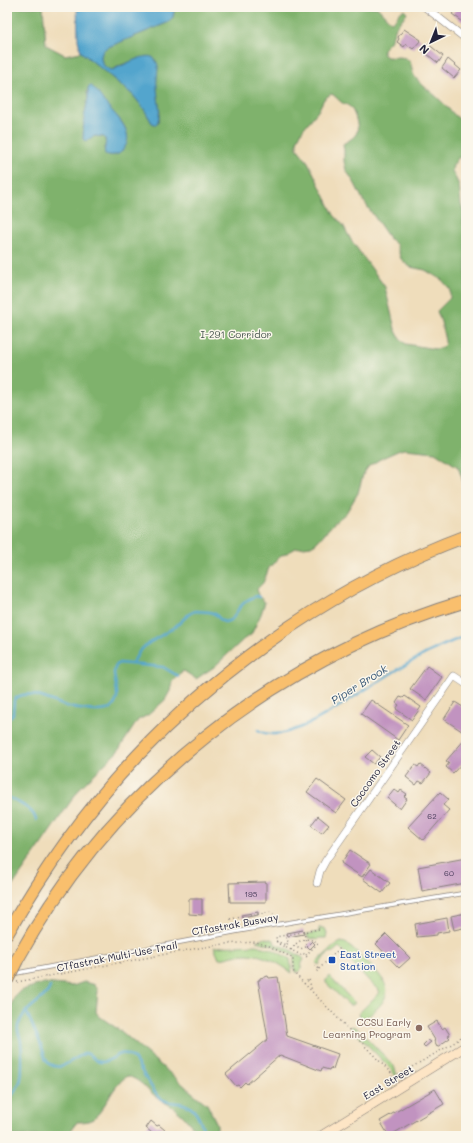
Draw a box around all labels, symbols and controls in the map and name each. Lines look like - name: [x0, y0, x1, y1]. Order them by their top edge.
- north arrow: [411, 22, 451, 62]
- text: N: [416, 41, 432, 58]
- park label: I-291 Corridor: [200, 327, 272, 341]
- water label: Piper Brook: [328, 661, 390, 707]
- street label: Coccomo Street: [346, 736, 404, 810]
- house number: 62: [427, 811, 437, 821]
- house number: 60: [444, 868, 454, 878]
- house number: 195: [245, 889, 258, 899]
- street label: CTfastrak Busway: [191, 909, 279, 939]
- street label: CTfastrak Multi-Use Trail: [55, 937, 179, 975]
- place label: East Street Station: [340, 947, 396, 973]
- marker: East Street Station: [327, 955, 337, 965]
- place label: CCSU Early Learning Program: [323, 1015, 411, 1041]
- marker: CCSU Early Learning Program: [414, 1023, 424, 1033]
- street label: East Street: [360, 1062, 416, 1102]

